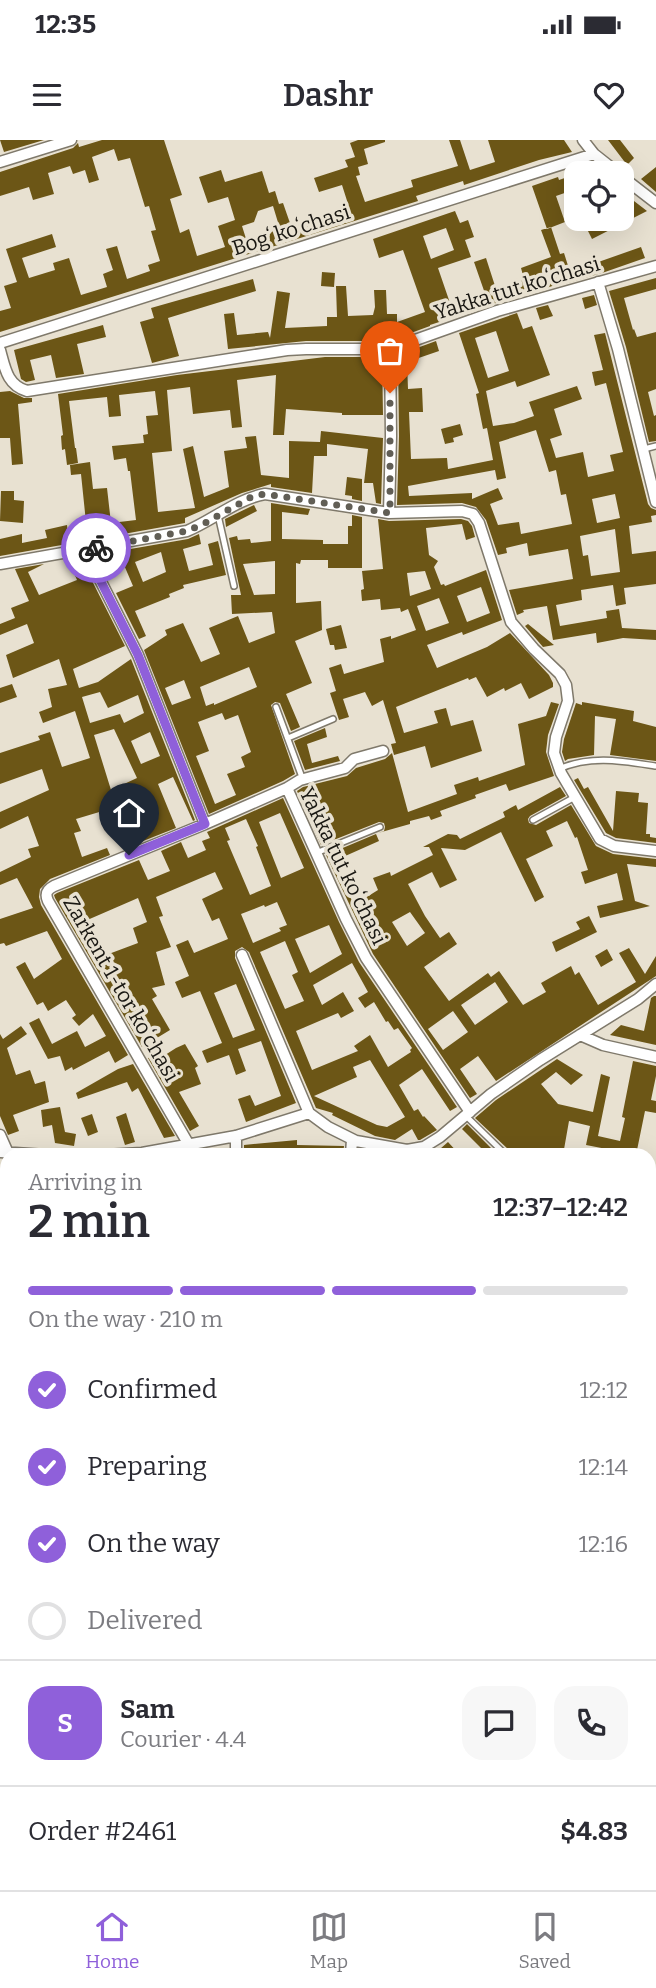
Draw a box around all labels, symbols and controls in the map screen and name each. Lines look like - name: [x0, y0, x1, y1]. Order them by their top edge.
- text: 12:35: [35, 9, 96, 40]
- icon: menu: [28, 76, 66, 114]
- text: Dashr: [283, 76, 373, 114]
- icon: heart: [590, 76, 628, 114]
- map controls: [564, 161, 634, 231]
- button: locate: [564, 161, 634, 231]
- street label: Bogʻ koʻchasi: [229, 199, 353, 261]
- street label: Yakka tut koʻchasi: [431, 250, 603, 326]
- pin: [360, 321, 420, 393]
- icon: bag: [371, 332, 409, 370]
- courier: [61, 513, 131, 583]
- icon: bike: [77, 529, 115, 567]
- pin: [99, 783, 159, 855]
- street label: Yakka tut koʻchasi: [294, 783, 392, 949]
- icon: home: [110, 794, 148, 832]
- street label: Zarkent 1-tor koʻchasi: [57, 892, 185, 1086]
- text: Arriving in: [28, 1168, 142, 1196]
- text: 12:37–12:42: [493, 1192, 628, 1223]
- text: 2 min: [28, 1194, 150, 1249]
- text: On the way · 210 m: [28, 1305, 223, 1333]
- icon: check: [28, 1371, 66, 1409]
- text: Confirmed: [87, 1374, 217, 1405]
- text: 12:12: [579, 1376, 628, 1404]
- icon: check: [28, 1448, 66, 1486]
- text: Preparing: [87, 1451, 207, 1482]
- text: 12:14: [579, 1453, 628, 1481]
- icon: check: [28, 1525, 66, 1563]
- text: On the way: [87, 1528, 220, 1559]
- text: 12:16: [578, 1530, 628, 1558]
- text: Delivered: [87, 1605, 202, 1636]
- button: chat: [462, 1686, 536, 1760]
- button: phone: [554, 1686, 628, 1760]
- text: Sam: [120, 1694, 175, 1725]
- text: S: [57, 1708, 73, 1739]
- text: Courier · 4.4: [120, 1725, 246, 1753]
- text: Order #2461: [28, 1816, 176, 1847]
- text: $4.83: [560, 1816, 628, 1847]
- tab: Home: [85, 1908, 139, 1973]
- tab: Map: [310, 1908, 348, 1973]
- tab: Saved: [519, 1908, 571, 1973]

